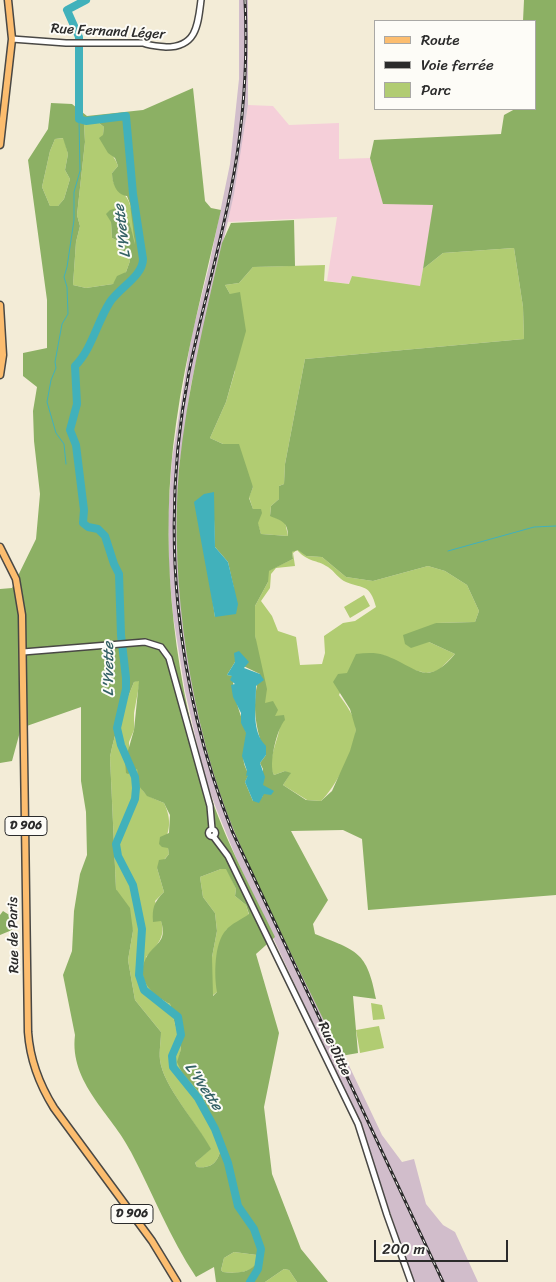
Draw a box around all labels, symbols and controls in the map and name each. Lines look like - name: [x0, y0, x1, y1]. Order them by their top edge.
- legend: [374, 20, 536, 110]
- street label: Rue Fernand Léger: [51, 21, 165, 43]
- text: Route: [421, 27, 460, 53]
- text: Voie ferrée: [421, 52, 494, 78]
- text: Parc: [421, 77, 451, 103]
- water label: L'Yvette: [111, 203, 135, 259]
- water label: L'Yvette: [100, 642, 118, 696]
- road number: D 906: [5, 816, 47, 836]
- street label: Rue de Paris: [5, 897, 23, 973]
- street label: Rue Ditte: [314, 1019, 354, 1079]
- water label: L'Yvette: [180, 1060, 226, 1114]
- road number: D 906: [111, 1204, 153, 1224]
- scale bar: [376, 1230, 510, 1262]
- text: 200 m: [382, 1236, 425, 1262]

